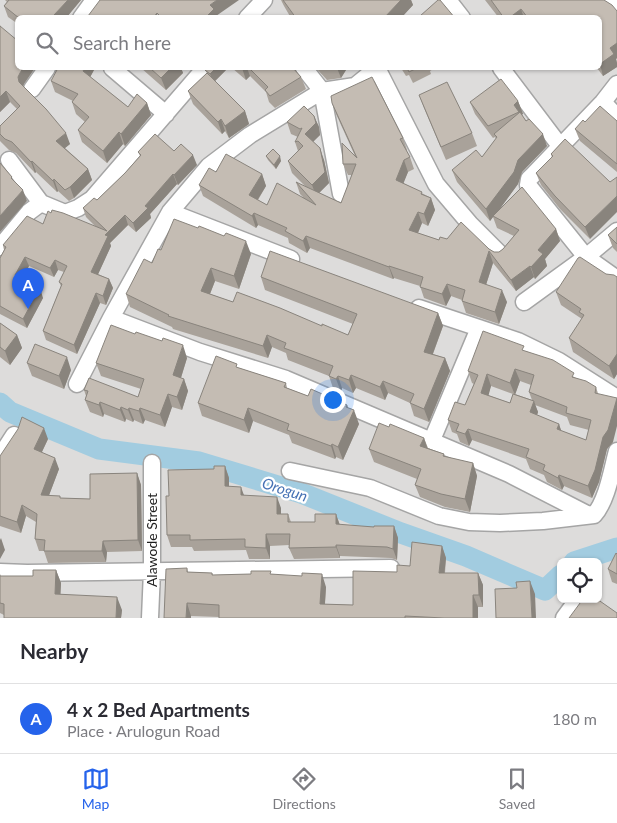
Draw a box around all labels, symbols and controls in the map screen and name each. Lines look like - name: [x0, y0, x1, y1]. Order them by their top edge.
- search box: [15, 15, 602, 70]
- icon: search: [33, 29, 61, 57]
- text: Search here: [73, 31, 171, 54]
- pin: A: [12, 268, 44, 309]
- your location: [320, 387, 346, 413]
- water label: Orogun: [260, 473, 310, 505]
- street label: Alawode Street: [143, 493, 160, 587]
- map controls: [557, 558, 602, 603]
- button: locate: [557, 558, 602, 603]
- text: Nearby: [20, 638, 88, 663]
- text: 4 x 2 Bed Apartments: [67, 698, 250, 721]
- text: A: [30, 709, 42, 728]
- text: 180 m: [552, 709, 597, 728]
- text: Place · Arulogun Road: [67, 721, 220, 740]
- tab: Map: [82, 765, 110, 812]
- tab: Directions: [273, 765, 336, 812]
- tab: Saved: [499, 765, 535, 812]

